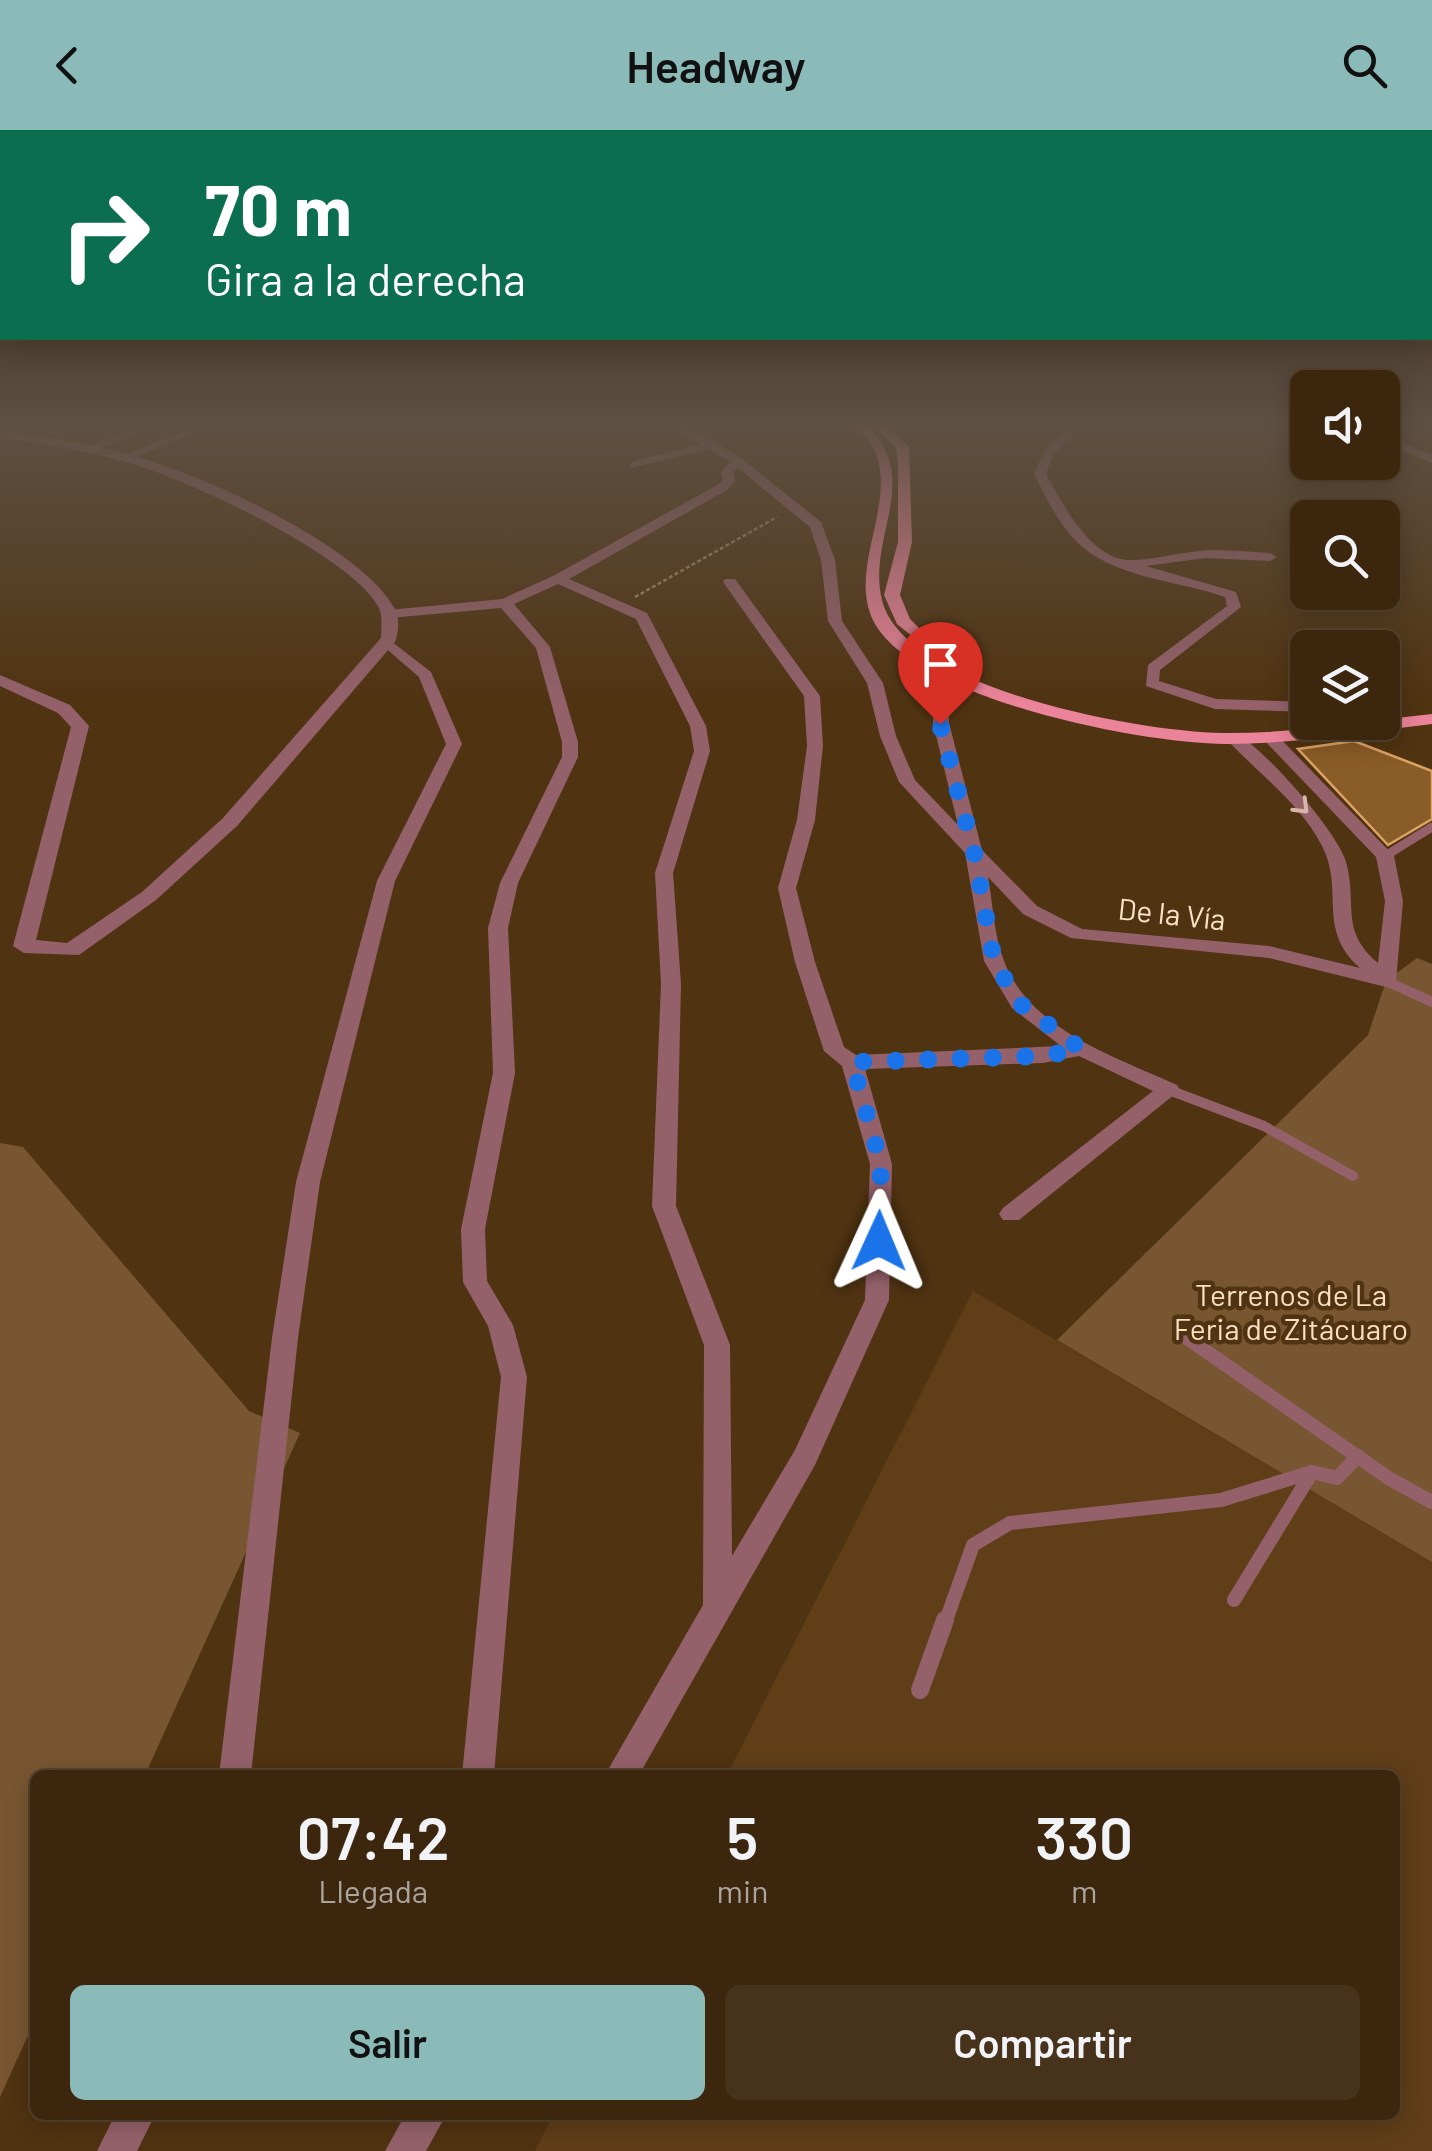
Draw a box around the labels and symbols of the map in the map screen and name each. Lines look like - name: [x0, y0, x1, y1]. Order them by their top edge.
- pin: [898, 622, 983, 725]
- one-way arrow: [1290, 796, 1308, 814]
- street label: De la Vía: [1116, 889, 1228, 937]
- position arrow: [827, 1189, 931, 1293]
- park label: Terrenos de La Feria de Zitácuaro: [1174, 1276, 1408, 1346]

